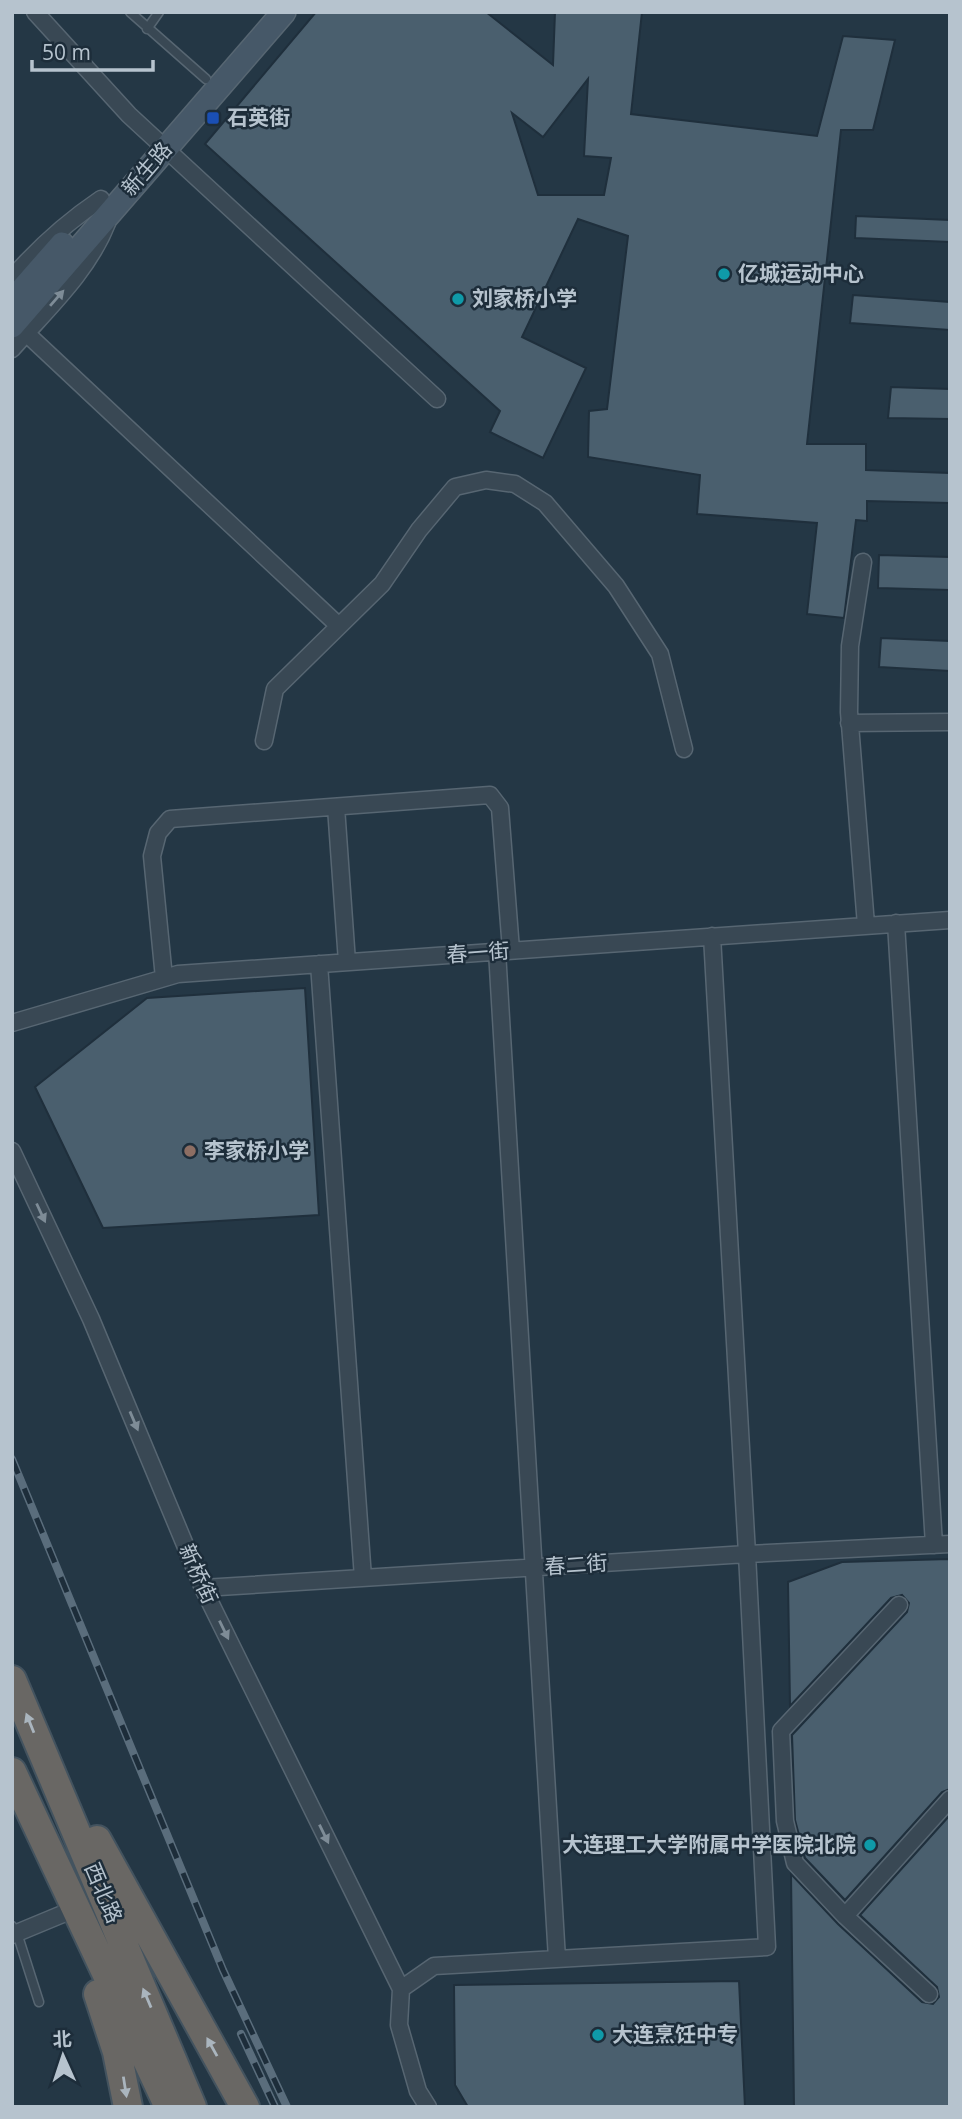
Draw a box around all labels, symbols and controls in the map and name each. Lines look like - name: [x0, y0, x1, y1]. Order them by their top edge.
- scale bar: [32, 28, 152, 72]
- text: 50 m: [42, 38, 91, 66]
- place label: 石英街: [227, 103, 290, 131]
- marker: 石英街: [205, 110, 221, 126]
- street label: 新生路: [115, 135, 177, 201]
- place label: 亿城运动中心: [738, 259, 864, 287]
- marker: 亿城运动中心: [716, 266, 732, 282]
- place label: 刘家桥小学: [472, 284, 577, 312]
- one-way arrow: [49, 289, 64, 306]
- marker: 刘家桥小学: [450, 291, 466, 307]
- street label: 春一街: [446, 936, 510, 968]
- place label: 李家桥小学: [204, 1136, 309, 1164]
- marker: 李家桥小学: [182, 1143, 198, 1159]
- one-way arrow: [36, 1203, 47, 1223]
- one-way arrow: [128, 1410, 139, 1431]
- street label: 新桥街: [173, 1539, 225, 1608]
- street label: 春二街: [544, 1548, 608, 1580]
- one-way arrow: [218, 1620, 229, 1640]
- one-way arrow: [24, 1712, 35, 1733]
- one-way arrow: [318, 1824, 330, 1844]
- place label: 大连理工大学附属中学医院北院: [562, 1830, 856, 1858]
- marker: 大连理工大学附属中学医院北院: [862, 1837, 878, 1853]
- street label: 西北路: [79, 1858, 129, 1927]
- one-way arrow: [141, 1988, 152, 2009]
- place label: 大连烹饪中专: [612, 2020, 738, 2048]
- north arrow: [28, 2021, 98, 2091]
- text: 北: [52, 2026, 72, 2053]
- marker: 大连烹饪中专: [590, 2027, 606, 2043]
- one-way arrow: [206, 2037, 218, 2057]
- one-way arrow: [120, 2076, 131, 2098]

